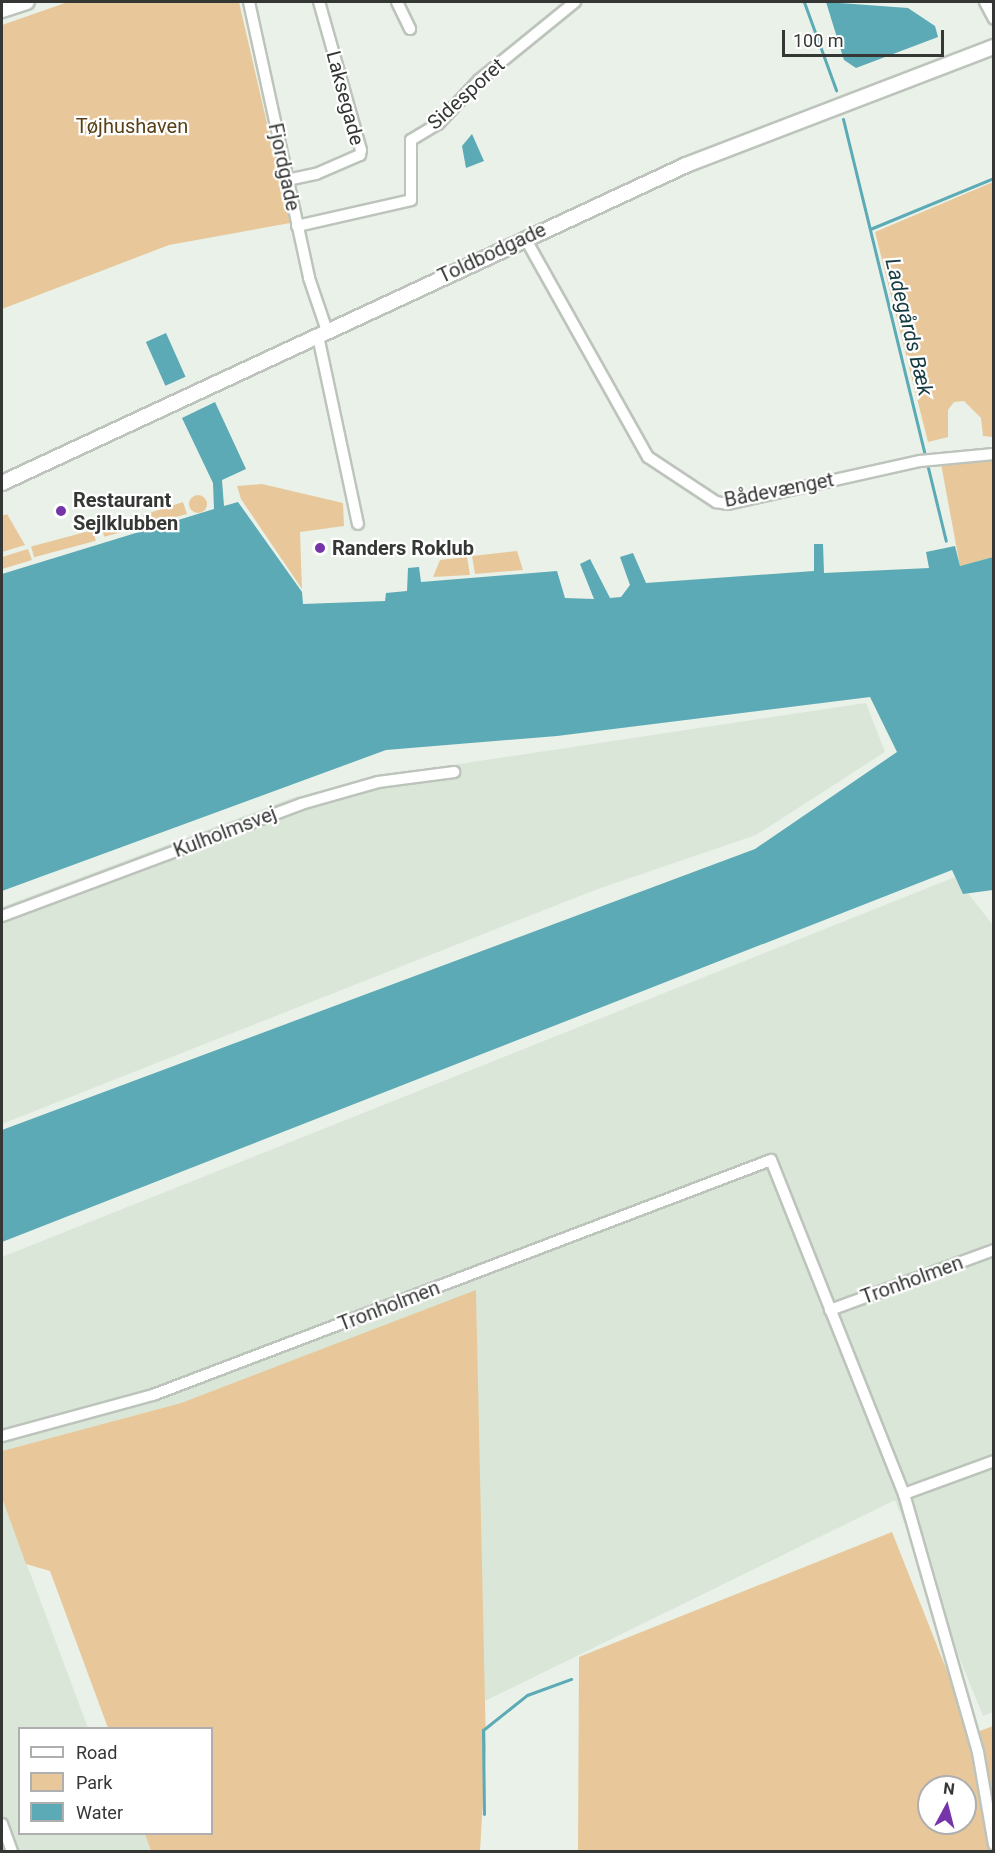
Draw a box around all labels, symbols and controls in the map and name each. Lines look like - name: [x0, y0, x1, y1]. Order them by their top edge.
- scale bar: [785, 18, 947, 56]
- text: 100 m: [793, 30, 844, 51]
- street label: Laksegade: [321, 48, 369, 148]
- street label: Sidesporet: [423, 53, 509, 135]
- park label: Tøjhushaven: [76, 114, 188, 138]
- street label: Fjordgade: [263, 121, 305, 213]
- street label: Toldbodgade: [434, 218, 550, 288]
- water label: Ladegårds Bæk: [880, 256, 938, 398]
- street label: Bådevænget: [722, 468, 836, 512]
- place label: Restaurant Sejlklubben: [73, 488, 178, 535]
- marker: Restaurant Sejlklubben: [54, 504, 68, 518]
- place label: Randers Roklub: [332, 536, 474, 560]
- marker: Randers Roklub: [313, 541, 327, 555]
- street label: Kulholmsvej: [170, 801, 280, 863]
- street label: Tronholmen: [858, 1250, 966, 1310]
- street label: Tronholmen: [335, 1276, 443, 1336]
- legend: [18, 1727, 213, 1835]
- text: Road: [76, 1742, 117, 1763]
- text: Park: [76, 1772, 112, 1793]
- north arrow: [917, 1775, 977, 1835]
- text: N: [942, 1779, 956, 1799]
- text: Water: [76, 1802, 123, 1823]

